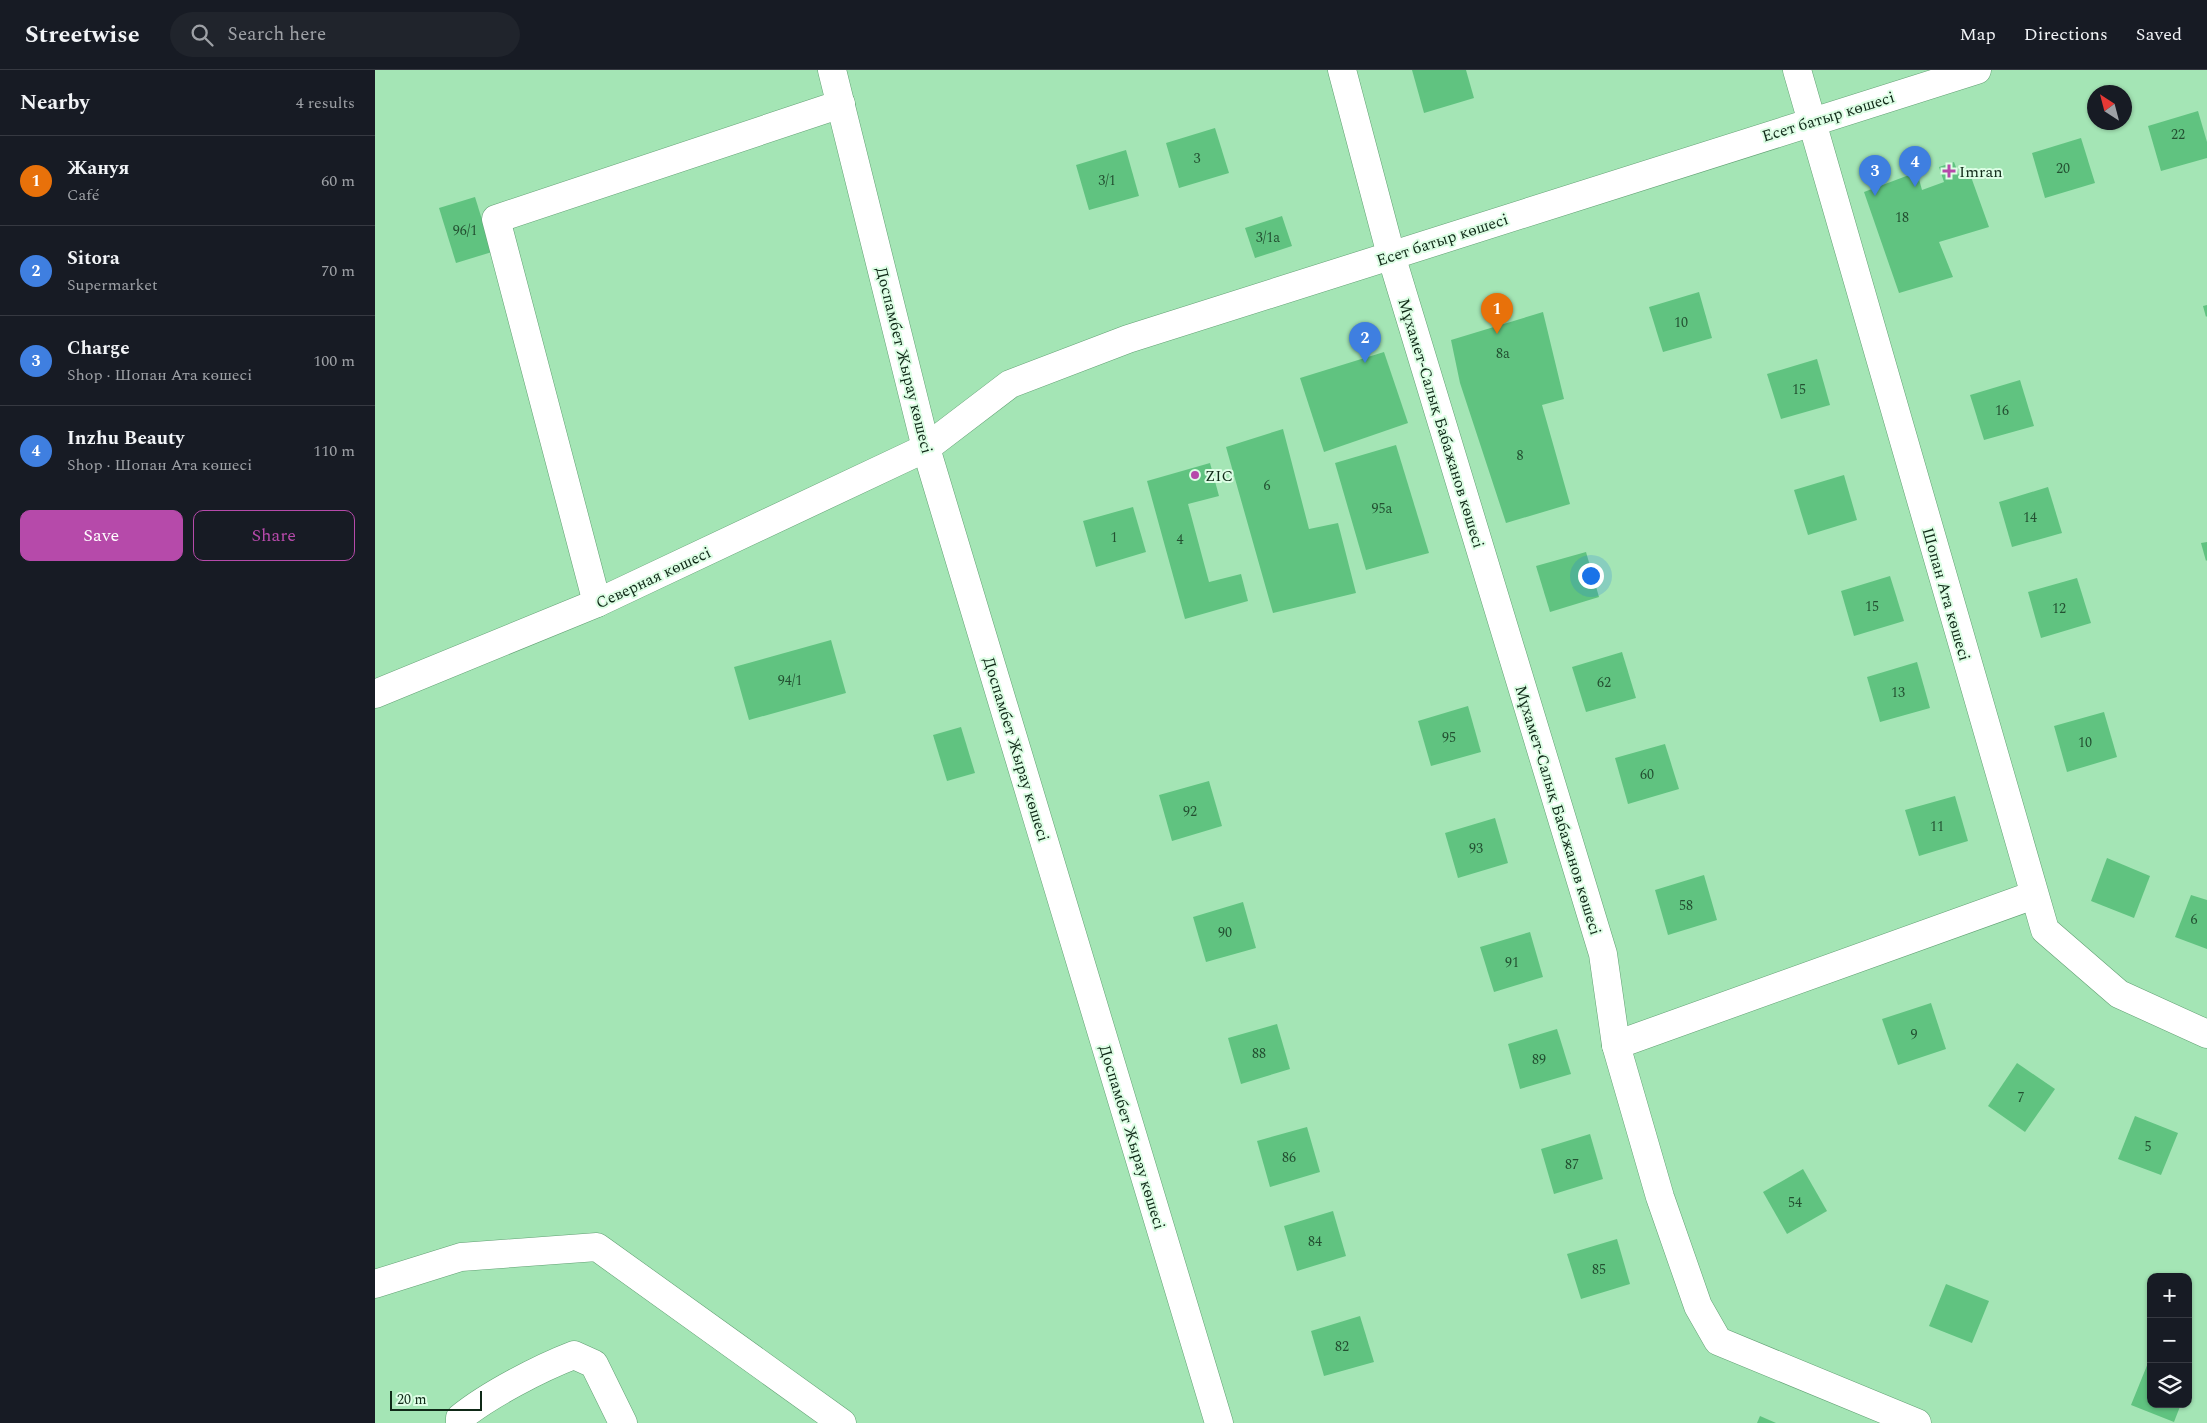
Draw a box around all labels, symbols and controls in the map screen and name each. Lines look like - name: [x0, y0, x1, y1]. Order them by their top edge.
- search box: [170, 12, 520, 57]
- text: Streetwise: [25, 17, 140, 53]
- text: Search here: [228, 20, 326, 49]
- icon: search: [188, 21, 216, 49]
- text: Map: [1960, 21, 1996, 48]
- text: Directions: [2024, 21, 2108, 48]
- text: Saved: [2136, 21, 2182, 48]
- street label: Есет батыр көшесі: [1759, 85, 1898, 149]
- north arrow: [2087, 85, 2132, 130]
- text: Nearby: [20, 87, 90, 119]
- text: 4 results: [296, 91, 355, 115]
- house number: 22: [2171, 124, 2185, 145]
- pin: 4: [1899, 146, 1931, 187]
- house number: 3: [1194, 148, 1201, 169]
- text: Жануя: [67, 154, 129, 183]
- pin: 3: [1859, 155, 1891, 196]
- house number: 20: [2056, 158, 2070, 179]
- place label: Imran: [1959, 160, 2003, 184]
- marker: Imran: [1943, 165, 1955, 177]
- text: 1: [32, 169, 40, 193]
- text: 60 m: [321, 169, 355, 193]
- house number: 3/1: [1098, 170, 1116, 191]
- text: Café: [67, 183, 100, 207]
- street label: Есет батыр көшесі: [1373, 207, 1511, 273]
- house number: 18: [1895, 207, 1909, 228]
- house number: 96/1: [453, 220, 477, 241]
- house number: 3/1а: [1256, 227, 1280, 248]
- text: Sitora: [67, 244, 120, 273]
- text: 2: [32, 259, 40, 283]
- text: 70 m: [321, 259, 355, 283]
- street label: Доспамбет Жырау көшесі: [869, 264, 939, 456]
- text: Supermarket: [67, 273, 158, 297]
- pin: 1: [1481, 293, 1513, 334]
- street label: Мұхамет-Салық Бабажанов көшесі: [1392, 295, 1491, 551]
- house number: 10: [1674, 312, 1688, 333]
- pin: 2: [1349, 322, 1381, 363]
- text: Charge: [67, 334, 130, 363]
- house number: 8а: [1496, 343, 1510, 364]
- text: 3: [32, 349, 40, 373]
- text: 100 m: [313, 349, 355, 373]
- text: Shop · Шопан Ата көшесі: [67, 363, 252, 387]
- house number: 15: [1792, 379, 1806, 400]
- house number: 16: [1995, 400, 2009, 421]
- text: Inzhu Beauty: [67, 424, 184, 453]
- text: 4: [32, 439, 40, 463]
- text: 110 m: [313, 439, 355, 463]
- house number: 8: [1517, 445, 1524, 466]
- text: Shop · Шопан Ата көшесі: [67, 453, 252, 477]
- place label: ZIC: [1205, 464, 1233, 488]
- marker: ZIC: [1189, 469, 1201, 481]
- house number: 6: [1264, 475, 1271, 496]
- house number: 95а: [1372, 498, 1393, 519]
- house number: 14: [2023, 507, 2037, 528]
- button: Save: [20, 510, 183, 561]
- button: Share: [193, 510, 355, 561]
- street label: Шопан Ата көшесі: [1916, 525, 1977, 664]
- house number: 1: [1111, 527, 1118, 548]
- house number: 4: [1177, 529, 1184, 550]
- street label: Северная көшесі: [592, 541, 715, 615]
- your location: [1578, 563, 1604, 589]
- house number: 15: [1865, 596, 1879, 617]
- house number: 12: [2052, 598, 2066, 619]
- street label: Доспамбет Жырау көшесі: [977, 654, 1056, 844]
- house number: 94/1: [778, 670, 802, 691]
- house number: 62: [1597, 672, 1611, 693]
- street label: Мұхамет-Салық Бабажанов көшесі: [1509, 682, 1608, 938]
- house number: 13: [1891, 682, 1905, 703]
- house number: 95: [1442, 727, 1456, 748]
- house number: 10: [2078, 732, 2092, 753]
- house number: 60: [1640, 764, 1654, 785]
- house number: 92: [1183, 801, 1197, 822]
- house number: 11: [1930, 816, 1944, 837]
- house number: 93: [1469, 838, 1483, 859]
- house number: 58: [1679, 895, 1693, 916]
- house number: 6: [2191, 909, 2198, 930]
- house number: 90: [1218, 922, 1232, 943]
- house number: 91: [1505, 952, 1519, 973]
- house number: 9: [1911, 1024, 1918, 1045]
- street label: Доспамбет Жырау көшесі: [1093, 1042, 1172, 1232]
- house number: 88: [1252, 1043, 1266, 1064]
- house number: 89: [1532, 1049, 1546, 1070]
- house number: 7: [2018, 1087, 2025, 1108]
- house number: 5: [2145, 1136, 2152, 1157]
- house number: 86: [1282, 1147, 1296, 1168]
- house number: 87: [1565, 1154, 1579, 1175]
- house number: 54: [1788, 1192, 1802, 1213]
- house number: 84: [1308, 1231, 1322, 1252]
- house number: 85: [1592, 1259, 1606, 1280]
- map controls: [2147, 1273, 2192, 1408]
- button: +: [2147, 1273, 2192, 1318]
- button: −: [2147, 1318, 2192, 1363]
- house number: 82: [1335, 1336, 1349, 1357]
- button: layers: [2147, 1363, 2192, 1408]
- scale bar: [390, 1388, 483, 1411]
- text: 20 m: [397, 1389, 427, 1410]

